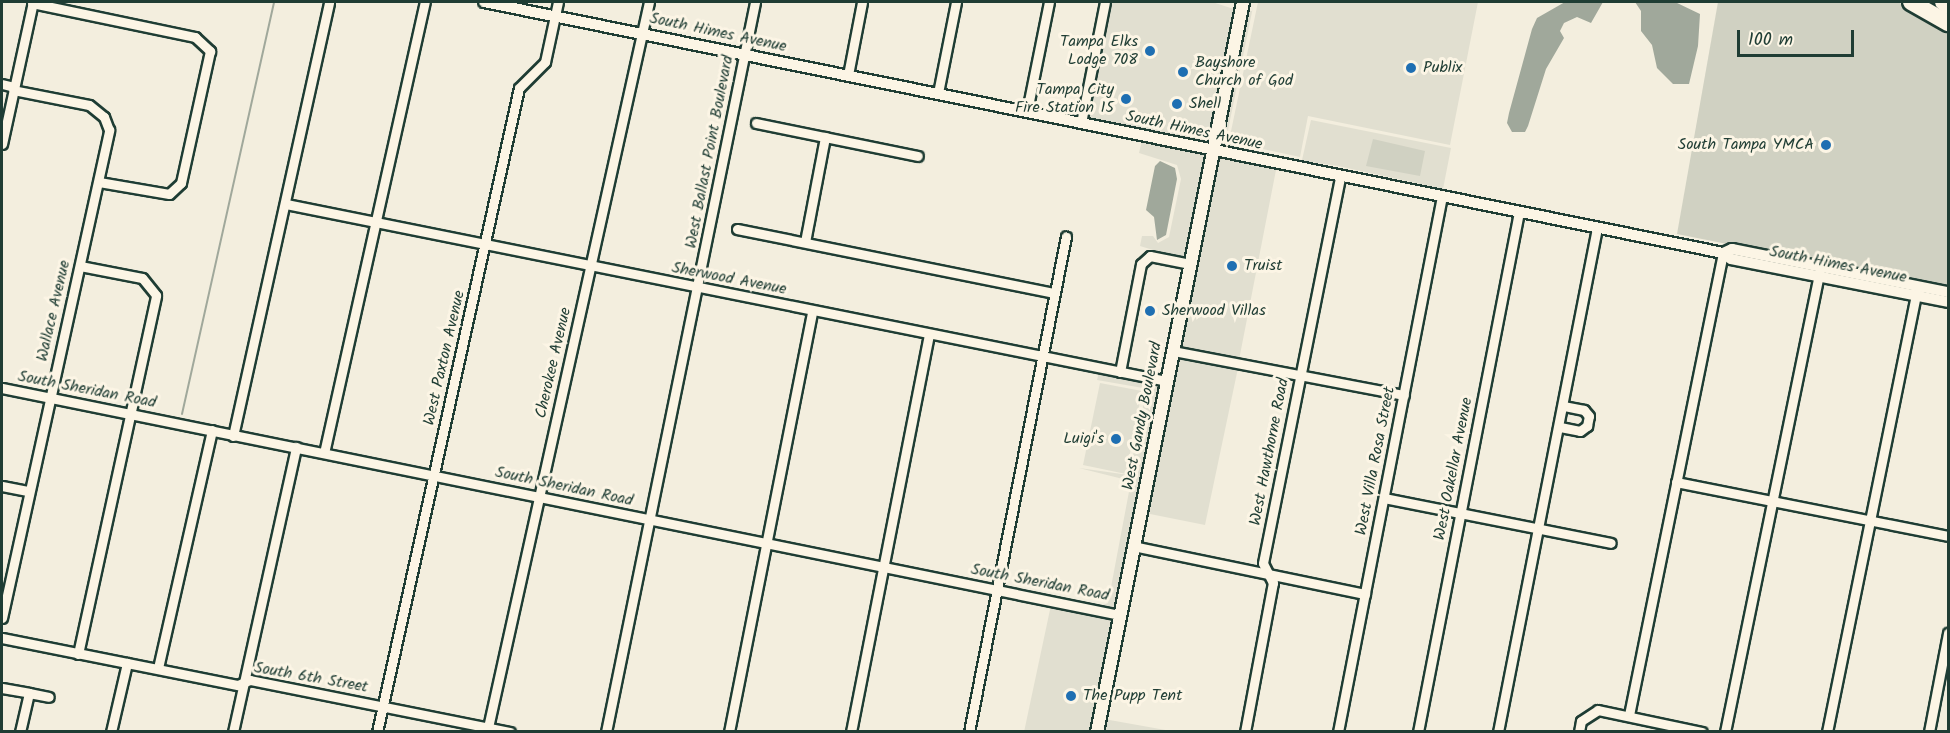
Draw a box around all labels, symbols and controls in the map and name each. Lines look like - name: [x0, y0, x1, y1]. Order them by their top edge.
- street label: South Himes Avenue: [648, 9, 788, 57]
- scale bar: [1740, 18, 1857, 56]
- text: 100 m: [1748, 26, 1793, 55]
- place label: Tampa Elks Lodge 708: [1060, 32, 1138, 70]
- marker: Tampa Elks Lodge 708: [1143, 44, 1157, 58]
- place label: Bayshore Church of God: [1195, 53, 1293, 91]
- street label: West Ballast Point Boulevard: [682, 54, 738, 250]
- place label: Publix: [1423, 58, 1462, 78]
- marker: Publix: [1404, 61, 1418, 75]
- marker: Bayshore Church of God: [1176, 65, 1190, 79]
- place label: Tampa City Fire Station 15: [1015, 80, 1114, 118]
- marker: Tampa City Fire Station 15: [1119, 92, 1133, 106]
- place label: Shell: [1189, 94, 1221, 114]
- marker: Shell: [1170, 97, 1184, 111]
- street label: South Himes Avenue: [1124, 107, 1264, 155]
- place label: South Tampa YMCA: [1678, 135, 1814, 155]
- marker: South Tampa YMCA: [1819, 138, 1833, 152]
- street label: South Himes Avenue: [1768, 242, 1908, 288]
- place label: Truist: [1244, 256, 1282, 276]
- street label: Sherwood Avenue: [670, 258, 788, 300]
- street label: Wallace Avenue: [33, 259, 75, 363]
- marker: Truist: [1225, 259, 1239, 273]
- street label: West Paxton Avenue: [420, 289, 470, 427]
- place label: Sherwood Villas: [1162, 301, 1266, 321]
- marker: Sherwood Villas: [1143, 304, 1157, 318]
- street label: Cherokee Avenue: [532, 306, 576, 420]
- street label: West Gandy Boulevard: [1119, 340, 1167, 492]
- street label: South Sheridan Road: [16, 367, 158, 413]
- street label: West Hawthorne Road: [1246, 377, 1294, 527]
- street label: West Villa Rosa Street: [1352, 385, 1400, 537]
- street label: West Oakellar Avenue: [1431, 396, 1477, 542]
- place label: Luigi's: [1063, 429, 1104, 449]
- marker: Luigi's: [1109, 432, 1123, 446]
- street label: South Sheridan Road: [493, 463, 635, 511]
- street label: South Sheridan Road: [969, 560, 1111, 606]
- street label: South 6th Street: [253, 659, 369, 697]
- place label: The Pupp Tent: [1083, 686, 1182, 706]
- marker: The Pupp Tent: [1064, 689, 1078, 703]

